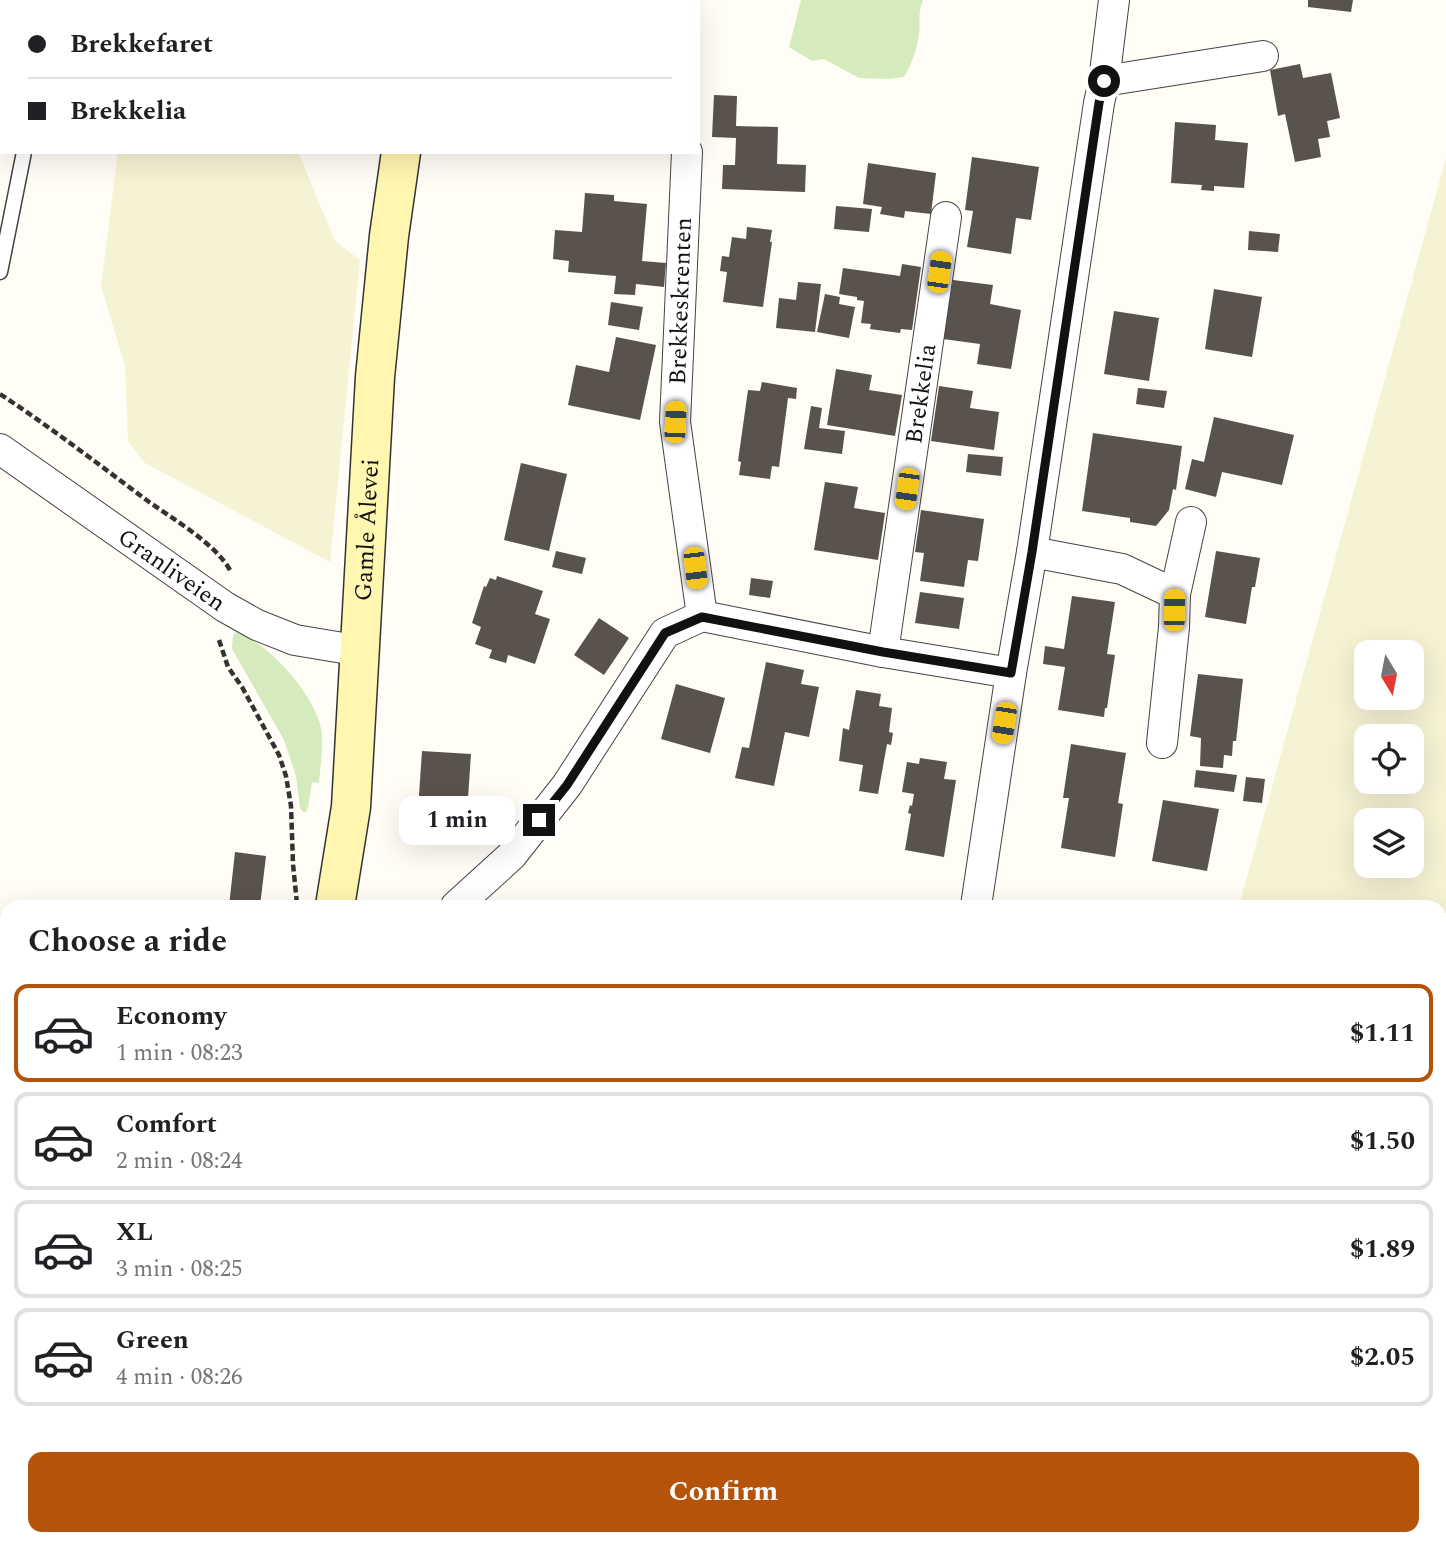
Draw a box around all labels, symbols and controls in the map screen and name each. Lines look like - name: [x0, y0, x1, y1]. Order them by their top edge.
- text: Brekkefaret: [70, 24, 213, 64]
- route start: [1088, 65, 1120, 97]
- text: Brekkelia: [70, 91, 186, 131]
- street label: Brekkeskrenten: [660, 217, 702, 385]
- car: [926, 250, 953, 294]
- street label: Brekkelia: [896, 341, 946, 446]
- car: [664, 400, 687, 444]
- street label: Gamle Ålevei: [346, 458, 389, 602]
- car: [894, 467, 921, 511]
- street label: Granliveien: [110, 520, 233, 621]
- car: [683, 546, 708, 590]
- car: [1164, 589, 1185, 631]
- north arrow: [1354, 640, 1424, 710]
- map controls: [1354, 640, 1424, 878]
- car: [991, 701, 1018, 745]
- button: locate: [1354, 724, 1424, 794]
- callout: 1 min: [399, 796, 514, 844]
- text: 1 min: [426, 803, 488, 838]
- route end: [523, 804, 555, 836]
- button: layers: [1354, 808, 1424, 878]
- text: Choose a ride: [28, 917, 227, 966]
- text: Economy: [116, 996, 226, 1036]
- icon: car: [32, 1002, 95, 1065]
- text: $1.11: [1350, 1013, 1415, 1053]
- text: 1 min · 08:23: [116, 1036, 243, 1071]
- text: Comfort: [116, 1104, 217, 1144]
- icon: car: [32, 1110, 95, 1173]
- text: $1.50: [1350, 1121, 1415, 1161]
- text: 2 min · 08:24: [116, 1144, 243, 1179]
- text: XL: [116, 1212, 153, 1252]
- icon: car: [32, 1218, 95, 1281]
- text: $1.89: [1350, 1229, 1415, 1269]
- text: 3 min · 08:25: [116, 1252, 243, 1287]
- text: Green: [116, 1320, 189, 1360]
- icon: car: [32, 1326, 95, 1389]
- text: $2.05: [1350, 1337, 1415, 1377]
- text: 4 min · 08:26: [116, 1360, 243, 1395]
- button: Confirm: [28, 1452, 1419, 1532]

